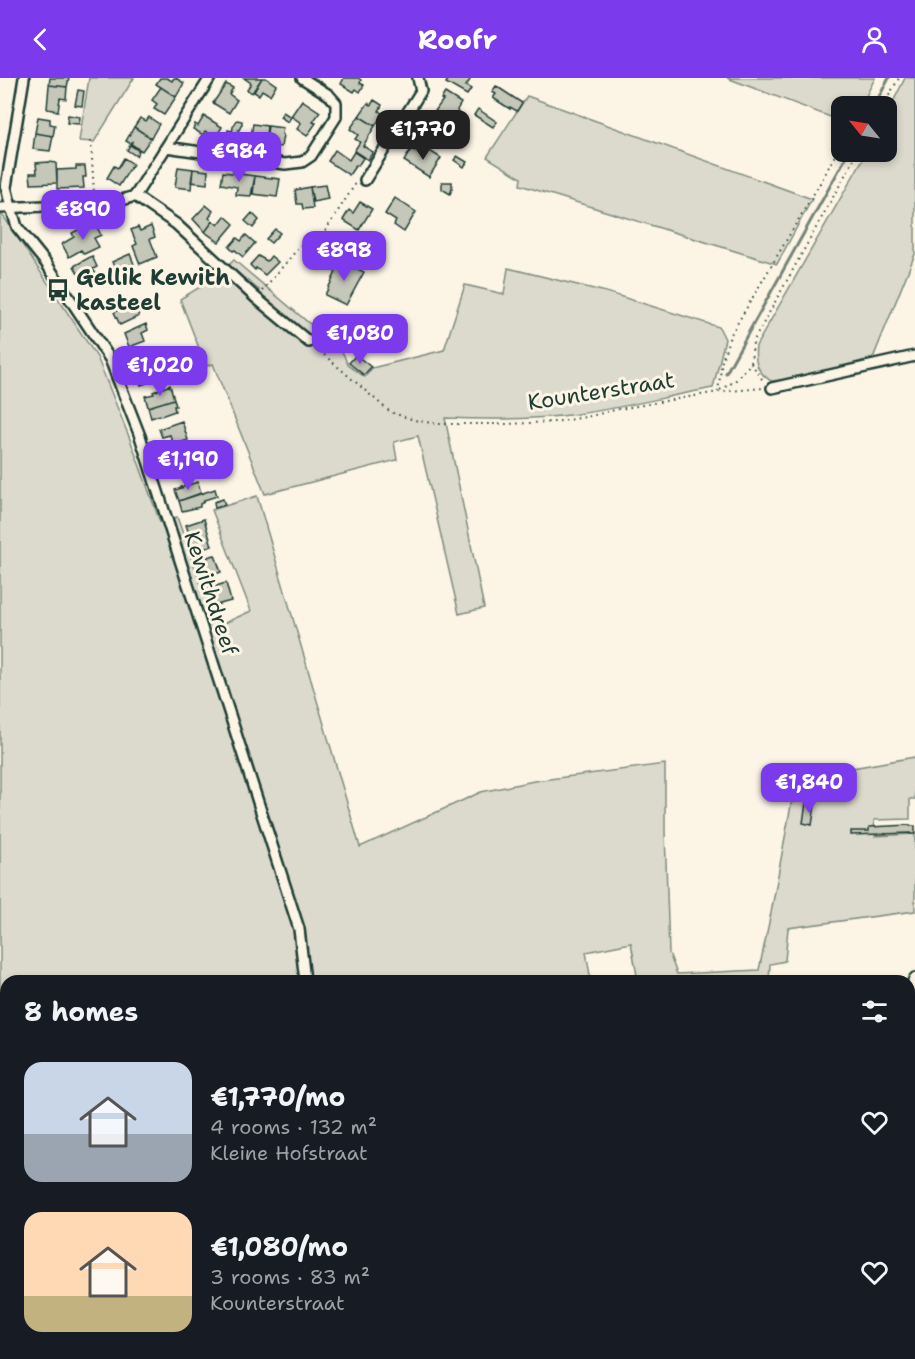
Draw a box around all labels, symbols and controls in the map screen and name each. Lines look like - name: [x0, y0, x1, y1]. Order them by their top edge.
- text: Roofr: [418, 21, 497, 58]
- icon: back: [24, 23, 57, 56]
- icon: person: [858, 23, 891, 56]
- north arrow: [831, 96, 897, 162]
- map controls: [831, 96, 897, 162]
- pin: €1,770: [374, 110, 472, 161]
- text: €1,770: [390, 116, 456, 142]
- pin: €984: [203, 132, 275, 183]
- text: €984: [211, 138, 267, 164]
- pin: €890: [47, 190, 119, 241]
- text: €890: [55, 196, 111, 222]
- pin: €898: [308, 231, 380, 282]
- text: €898: [316, 237, 372, 263]
- place label: Gellik Kewith kasteel: [76, 263, 230, 317]
- bus stop icon: Gellik Kewith kasteel: [45, 277, 71, 303]
- pin: €1,080: [311, 314, 409, 365]
- text: €1,080: [326, 320, 394, 346]
- pin: €1,020: [111, 346, 209, 397]
- text: €1,020: [126, 352, 194, 378]
- street label: Kounterstraat: [526, 365, 676, 417]
- pin: €1,190: [139, 440, 237, 491]
- text: €1,190: [157, 446, 219, 472]
- street label: Kewithdreef: [177, 527, 245, 660]
- pin: €1,840: [760, 763, 858, 814]
- text: €1,840: [775, 769, 843, 795]
- text: 8 homes: [24, 994, 138, 1029]
- icon: filters: [858, 995, 891, 1028]
- text: €1,770/mo: [210, 1079, 345, 1114]
- icon: home: [72, 1086, 144, 1158]
- icon: heart: [858, 1106, 891, 1139]
- text: 4 rooms · 132 m²: [210, 1114, 377, 1140]
- text: Kleine Hofstraat: [210, 1140, 368, 1166]
- text: €1,080/mo: [210, 1229, 348, 1264]
- icon: home: [72, 1236, 144, 1308]
- icon: heart: [858, 1256, 891, 1289]
- text: 3 rooms · 83 m²: [210, 1264, 370, 1290]
- text: Kounterstraat: [210, 1290, 345, 1316]

